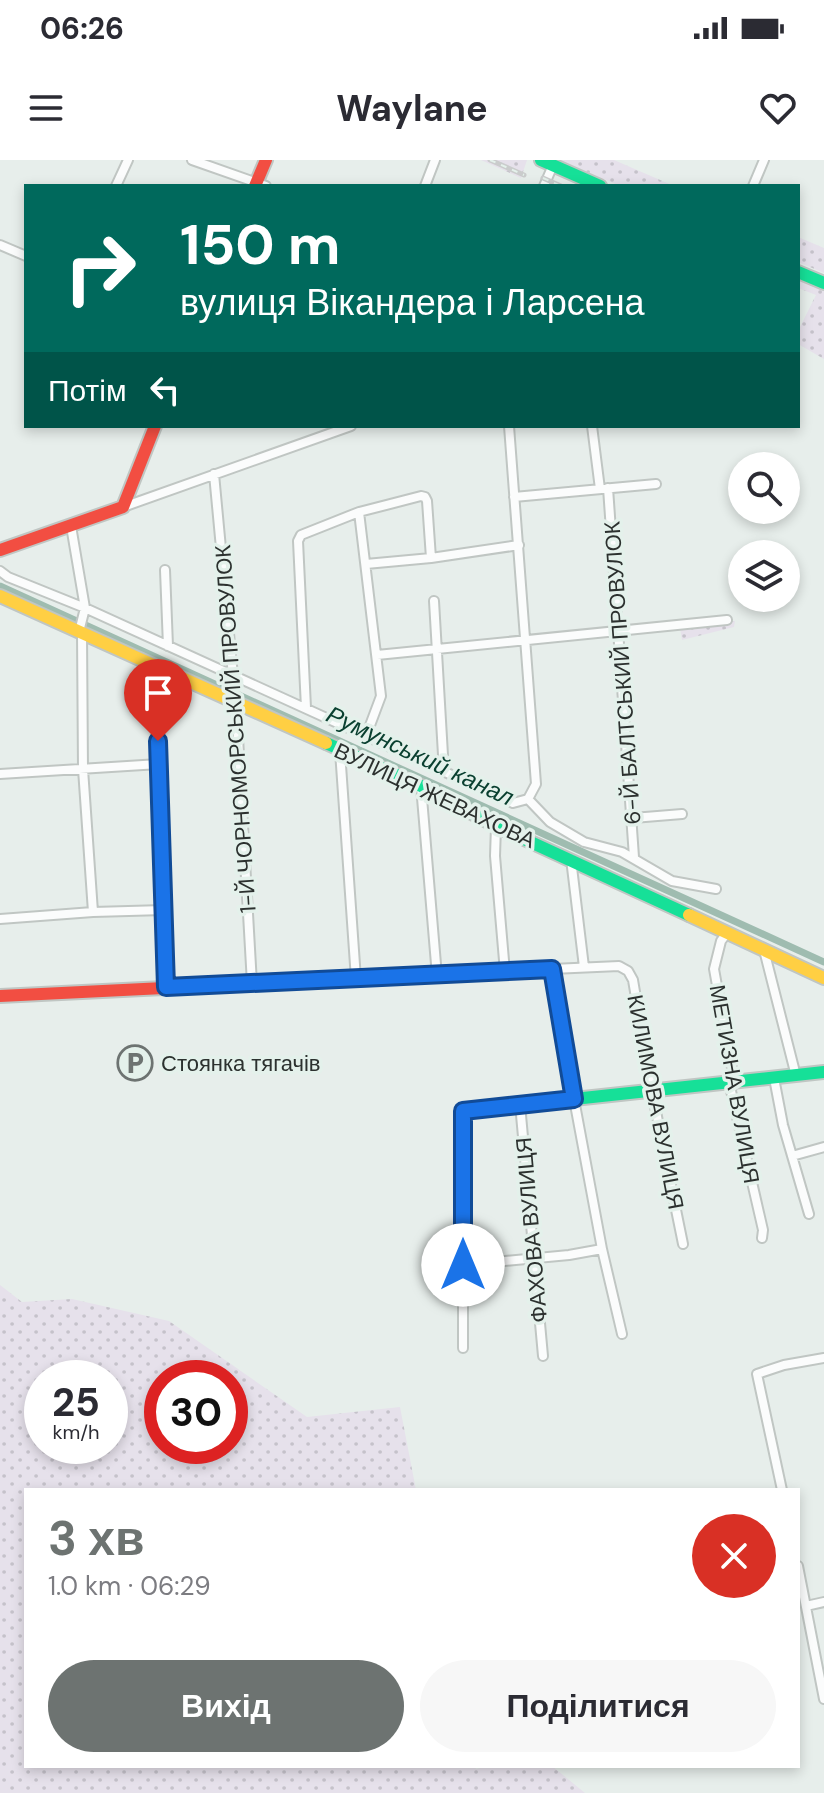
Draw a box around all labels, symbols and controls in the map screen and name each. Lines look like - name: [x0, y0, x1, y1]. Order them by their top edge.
- text: 06:26: [40, 9, 124, 48]
- text: Waylane: [336, 85, 488, 132]
- icon: menu: [24, 86, 68, 130]
- icon: heart: [756, 86, 800, 130]
- text: 150 m: [180, 208, 341, 281]
- icon: right: [48, 216, 152, 320]
- text: вулиця Вікандера і Ларсена: [180, 279, 645, 326]
- icon: left: [143, 368, 187, 412]
- text: Потім: [48, 371, 127, 410]
- map controls: [728, 452, 800, 612]
- button: search: [728, 452, 800, 524]
- street label: 6-Й БАЛТСЬКИЙ ПРОВУЛОК: [597, 520, 648, 825]
- button: layers: [728, 540, 800, 612]
- street label: 1-Й ЧОРНОМОРСЬКИЙ ПРОВУЛОК: [208, 544, 263, 914]
- pin: [124, 659, 192, 741]
- icon: arrive: [136, 671, 180, 715]
- water label: Румунський канал: [322, 699, 519, 813]
- street label: ВУЛИЦЯ ЖЕВАХОВА: [330, 736, 540, 855]
- street label: МЕТИЗНА ВУЛИЦЯ: [703, 982, 766, 1186]
- street label: КИЛИМОВА ВУЛИЦЯ: [620, 992, 691, 1212]
- parking icon: Стоянка тягачів: [116, 1044, 154, 1082]
- place label: Стоянка тягачів: [161, 1049, 321, 1078]
- street label: ФАХОВА ВУЛИЦЯ: [509, 1136, 554, 1324]
- position arrow: [421, 1223, 505, 1307]
- speed limit sign: 30: [144, 1360, 248, 1464]
- text: 25: [52, 1376, 100, 1428]
- text: km/h: [52, 1419, 100, 1445]
- text: 3 хв: [48, 1507, 144, 1570]
- button: close: [692, 1514, 776, 1598]
- text: 1.0 km · 06:29: [48, 1569, 211, 1603]
- button: Вихід: [48, 1660, 404, 1752]
- button: Поділитися: [420, 1660, 776, 1752]

